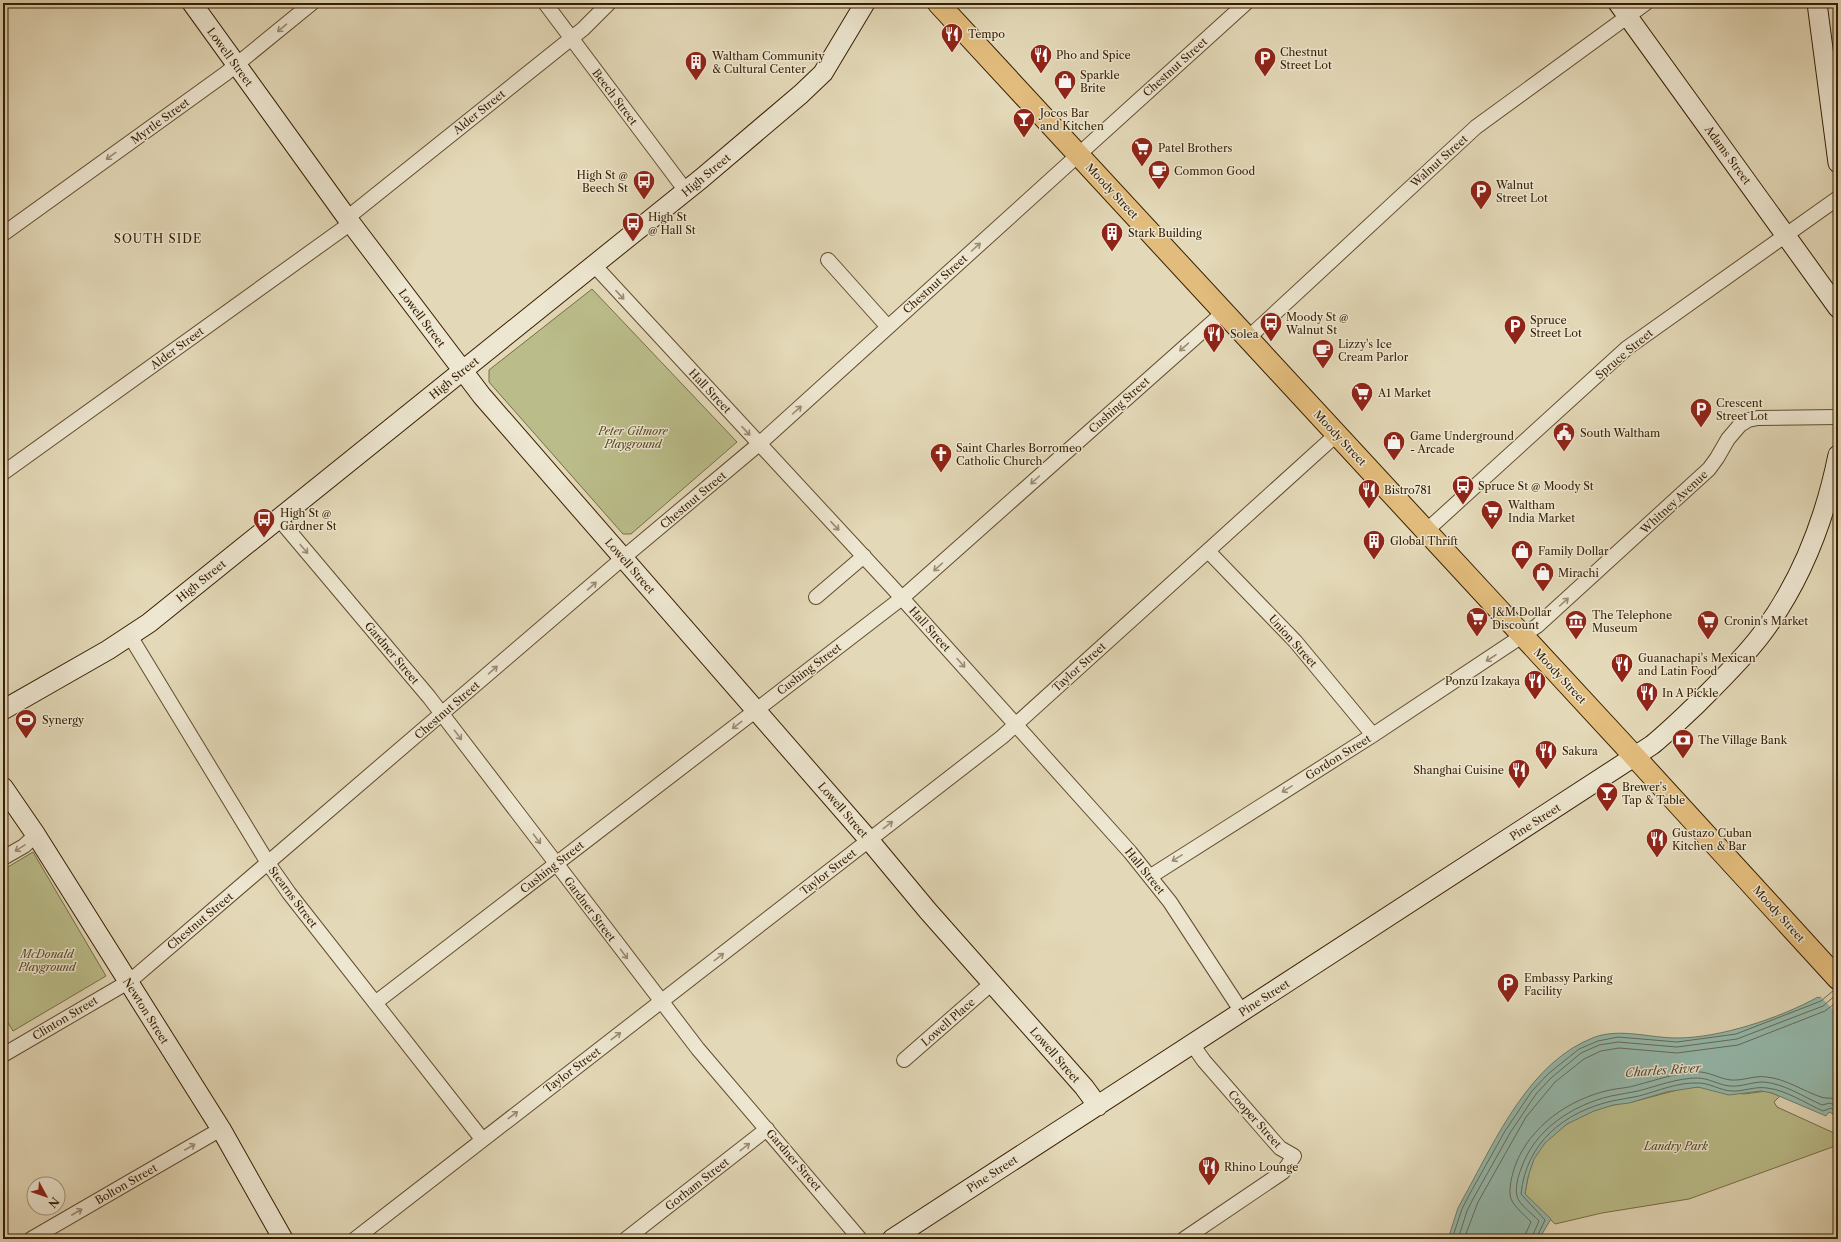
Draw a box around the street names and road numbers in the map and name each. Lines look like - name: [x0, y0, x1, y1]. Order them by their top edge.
- street label: Lowell Street: [204, 25, 256, 89]
- street label: Chestnut Street: [1140, 34, 1210, 100]
- street label: Beech Street: [589, 66, 641, 128]
- street label: Alder Street: [449, 87, 508, 138]
- street label: Myrtle Street: [128, 95, 192, 147]
- street label: Adams Street: [1701, 122, 1754, 187]
- street label: Walnut Street: [1407, 132, 1470, 191]
- street label: High Street: [679, 150, 733, 200]
- street label: Moody Street: [1083, 160, 1141, 222]
- street label: Chestnut Street: [900, 251, 970, 317]
- street label: Lowell Street: [396, 286, 448, 350]
- street label: Alder Street: [147, 324, 207, 373]
- street label: Spruce Street: [1592, 326, 1656, 382]
- street label: High Street: [426, 354, 482, 402]
- street label: Hall Street: [686, 366, 734, 416]
- street label: Cushing Street: [1086, 374, 1152, 436]
- street label: Moody Street: [1311, 407, 1369, 469]
- street label: Whitney Avenue: [1637, 467, 1710, 537]
- street label: Chestnut Street: [657, 468, 729, 532]
- street label: Lowell Street: [602, 535, 658, 597]
- street label: High Street: [173, 557, 229, 605]
- street label: Hall Street: [906, 604, 954, 654]
- street label: Union Street: [1266, 612, 1320, 670]
- street label: Gardner Street: [362, 619, 422, 687]
- street label: Taylor Street: [1049, 639, 1109, 695]
- street label: Cushing Street: [774, 640, 844, 698]
- street label: Moody Street: [1531, 645, 1589, 707]
- street label: Chestnut Street: [412, 678, 483, 742]
- street label: Gordon Street: [1303, 731, 1373, 783]
- street label: Lowell Street: [815, 779, 871, 841]
- street label: Pine Street: [1507, 800, 1563, 844]
- street label: Cushing Street: [517, 838, 587, 896]
- street label: Hall Street: [1122, 845, 1168, 897]
- street label: Taylor Street: [797, 846, 859, 898]
- street label: Stearns Street: [265, 864, 321, 930]
- street label: Gardner Street: [561, 874, 619, 944]
- street label: Moody Street: [1750, 883, 1808, 945]
- street label: Chestnut Street: [164, 889, 236, 953]
- street label: Newton Street: [120, 975, 172, 1047]
- street label: Pine Street: [1236, 976, 1292, 1020]
- street label: Clinton Street: [30, 993, 100, 1043]
- street label: Lowell Place: [918, 995, 978, 1049]
- street label: Lowell Street: [1027, 1024, 1083, 1086]
- street label: Taylor Street: [541, 1044, 603, 1096]
- street label: Cooper Street: [1225, 1087, 1285, 1151]
- street label: Gardner Street: [763, 1126, 825, 1194]
- street label: Pine Street: [964, 1152, 1020, 1196]
- street label: Gorham Street: [662, 1155, 732, 1213]
- street label: Bolton Street: [92, 1161, 160, 1207]

